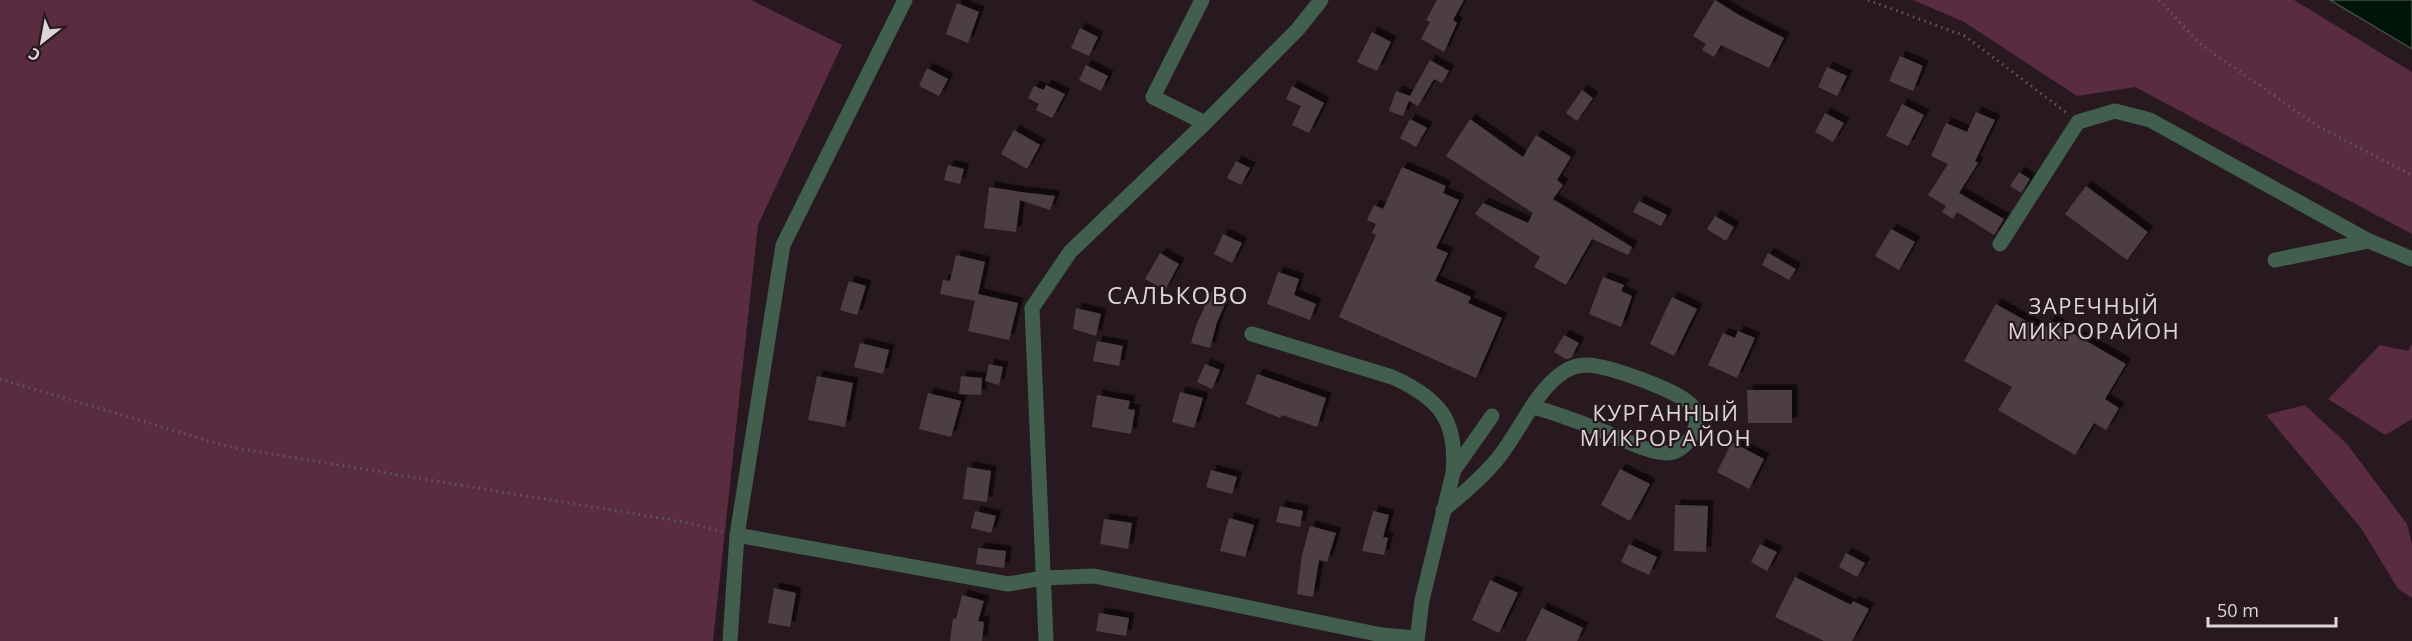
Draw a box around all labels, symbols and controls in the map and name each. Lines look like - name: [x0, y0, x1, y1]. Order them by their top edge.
- north arrow: [12, 12, 72, 72]
- text: С: [24, 43, 44, 67]
- district label: САЛЬКОВО: [1107, 278, 1249, 311]
- district label: ЗАРЕЧНЫЙ МИКРОРАЙОН: [2008, 290, 2180, 345]
- district label: КУРГАННЫЙ МИКРОРАЙОН: [1580, 397, 1752, 452]
- scale bar: [2208, 590, 2336, 628]
- text: 50 m: [2217, 598, 2259, 622]

